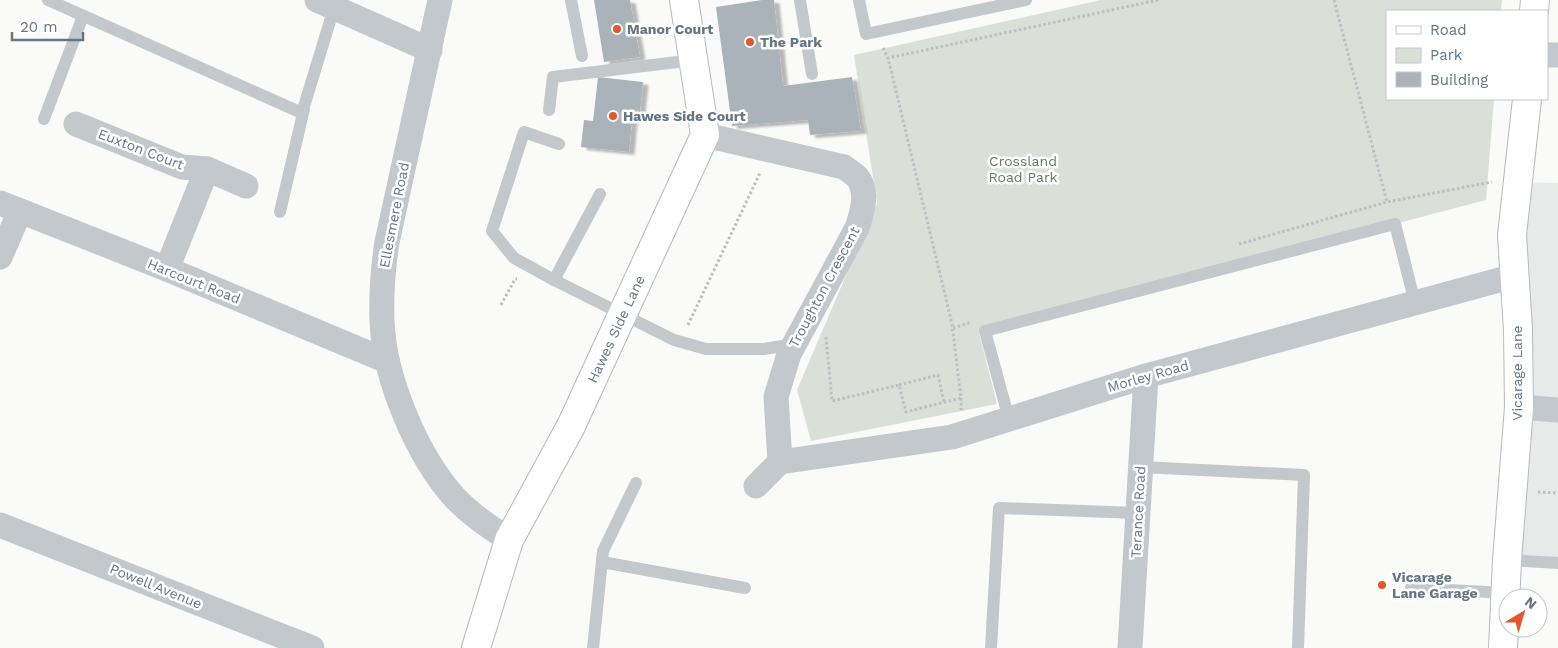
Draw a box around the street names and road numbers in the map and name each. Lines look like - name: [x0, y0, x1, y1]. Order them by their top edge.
- street label: Euxton Court: [96, 125, 186, 173]
- street label: Ellesmere Road: [376, 161, 412, 269]
- street label: Troughton Crescent: [785, 224, 863, 350]
- street label: Harcourt Road: [145, 255, 243, 307]
- street label: Hawes Side Lane: [584, 273, 648, 385]
- street label: Vicarage Lane: [1509, 325, 1525, 421]
- street label: Morley Road: [1106, 357, 1190, 395]
- street label: Terance Road: [1128, 466, 1148, 558]
- street label: Powell Avenue: [108, 560, 204, 612]

